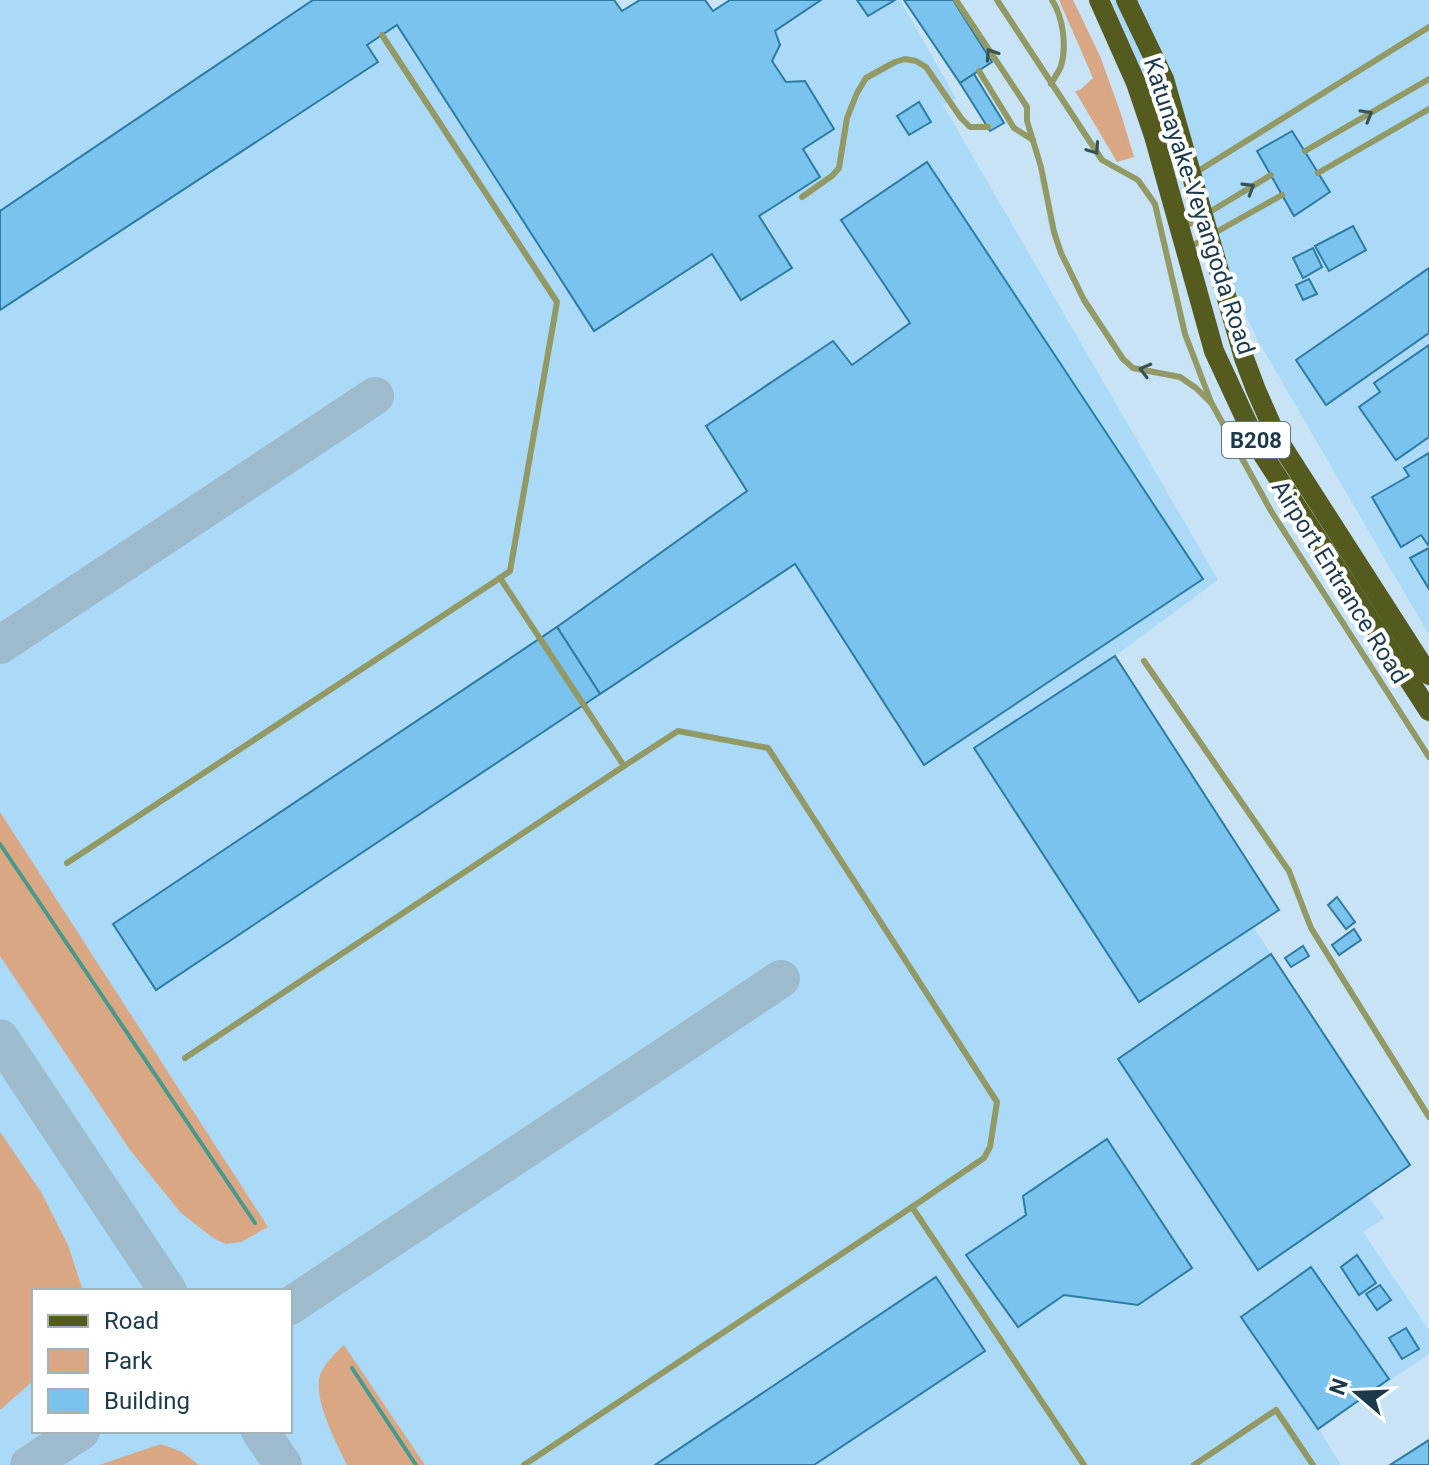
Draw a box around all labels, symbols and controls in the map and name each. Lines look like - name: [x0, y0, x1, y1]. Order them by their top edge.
- one-way arrow: [986, 48, 1001, 62]
- street label: Katunayake-Veyangoda Road: [1138, 54, 1260, 358]
- one-way arrow: [1358, 109, 1373, 125]
- one-way arrow: [1084, 140, 1099, 154]
- one-way arrow: [1240, 182, 1255, 198]
- one-way arrow: [1139, 363, 1152, 380]
- road number: B208: [1222, 422, 1290, 458]
- street label: Airport Entrance Road: [1266, 475, 1414, 689]
- legend: [32, 1289, 292, 1433]
- text: Road: [104, 1307, 159, 1335]
- text: Park: [104, 1347, 153, 1375]
- north arrow: [1317, 1353, 1397, 1433]
- text: N: [1324, 1375, 1353, 1398]
- text: Building: [104, 1387, 190, 1415]

